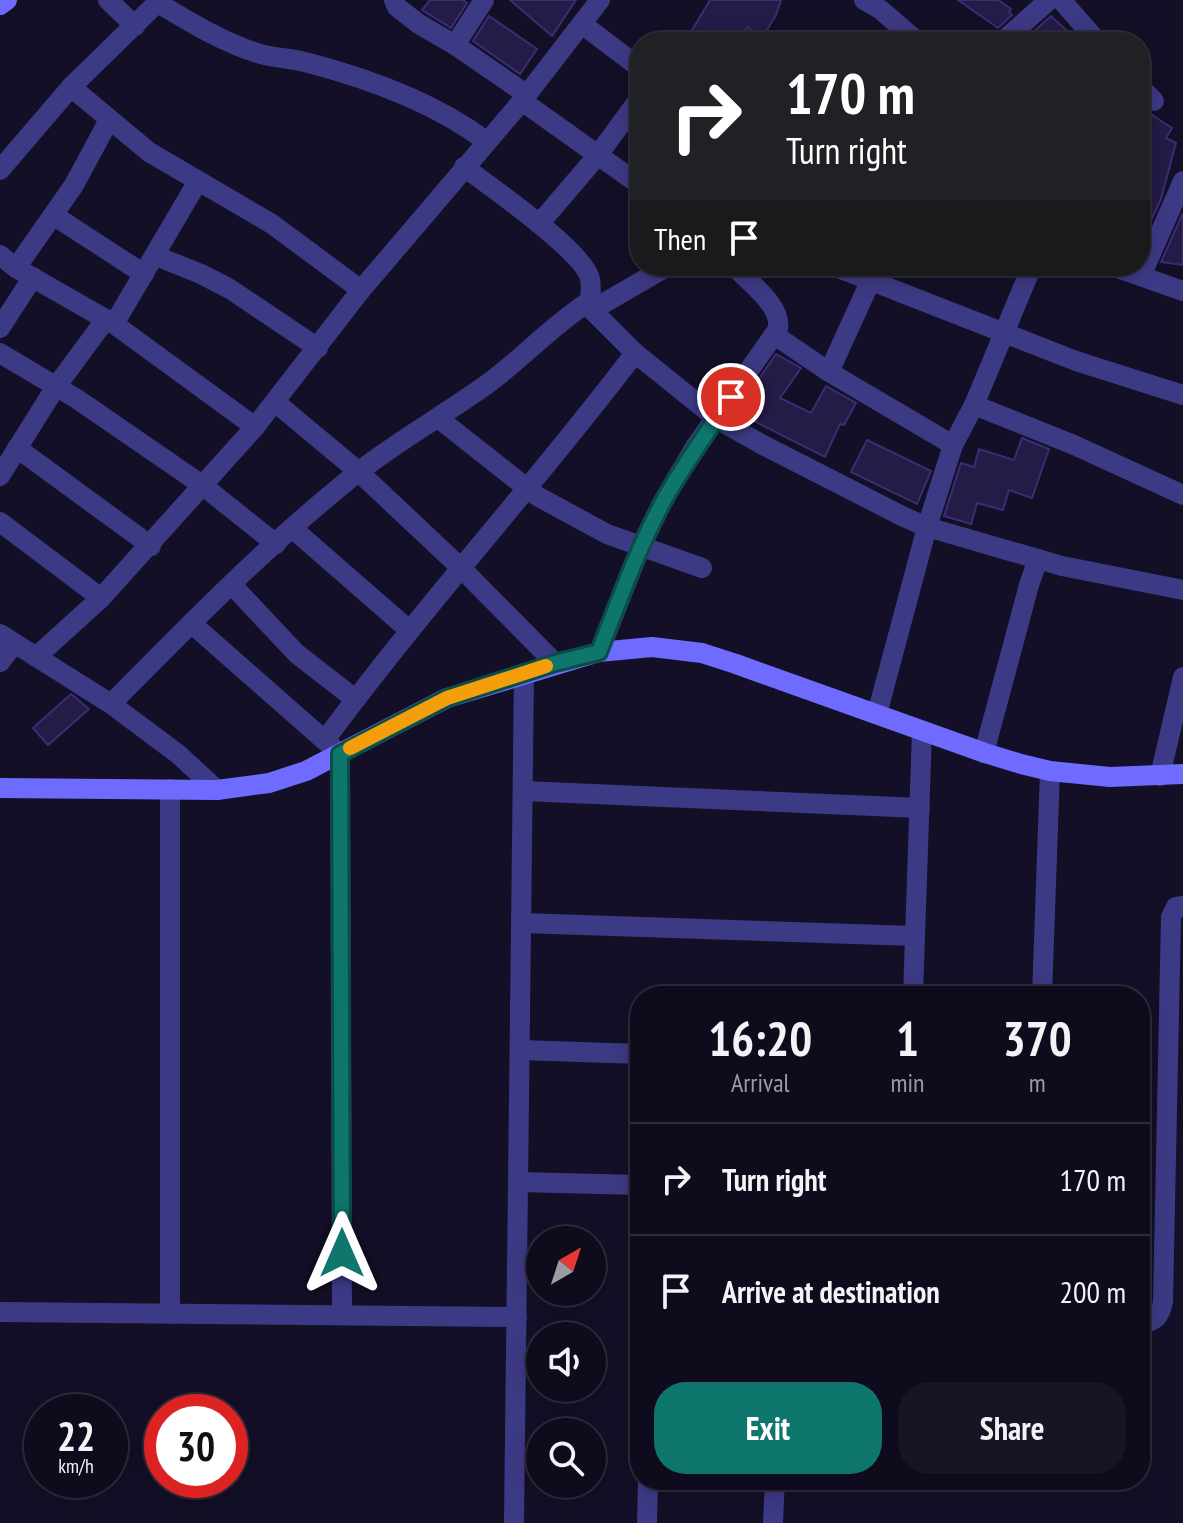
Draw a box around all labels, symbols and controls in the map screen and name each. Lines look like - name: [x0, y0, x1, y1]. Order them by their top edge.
- text: 170 m: [786, 57, 915, 129]
- icon: right: [654, 64, 758, 168]
- text: Turn right: [786, 127, 907, 174]
- icon: arrive: [722, 216, 766, 260]
- text: Then: [654, 219, 706, 258]
- pin: [697, 363, 765, 431]
- icon: arrive: [709, 375, 753, 419]
- text: 16:20: [708, 1007, 812, 1069]
- text: 1: [896, 1007, 919, 1069]
- text: 370: [1003, 1007, 1072, 1069]
- text: Arrival: [731, 1066, 790, 1099]
- text: min: [890, 1066, 924, 1099]
- text: m: [1029, 1066, 1046, 1099]
- icon: right: [654, 1157, 698, 1201]
- text: Turn right: [722, 1160, 826, 1199]
- text: 170 m: [1060, 1160, 1126, 1199]
- position arrow: [300, 1211, 384, 1295]
- north arrow: [526, 1226, 606, 1306]
- map controls: [526, 1226, 606, 1498]
- icon: arrive: [654, 1269, 698, 1313]
- text: Arrive at destination: [722, 1272, 940, 1311]
- text: 200 m: [1060, 1272, 1126, 1311]
- button: sound: [526, 1322, 606, 1402]
- button: Exit: [654, 1382, 882, 1474]
- button: Share: [898, 1382, 1126, 1474]
- speed limit sign: 30: [144, 1394, 248, 1498]
- text: 22: [57, 1410, 95, 1462]
- button: search: [526, 1418, 606, 1498]
- text: km/h: [58, 1453, 94, 1479]

